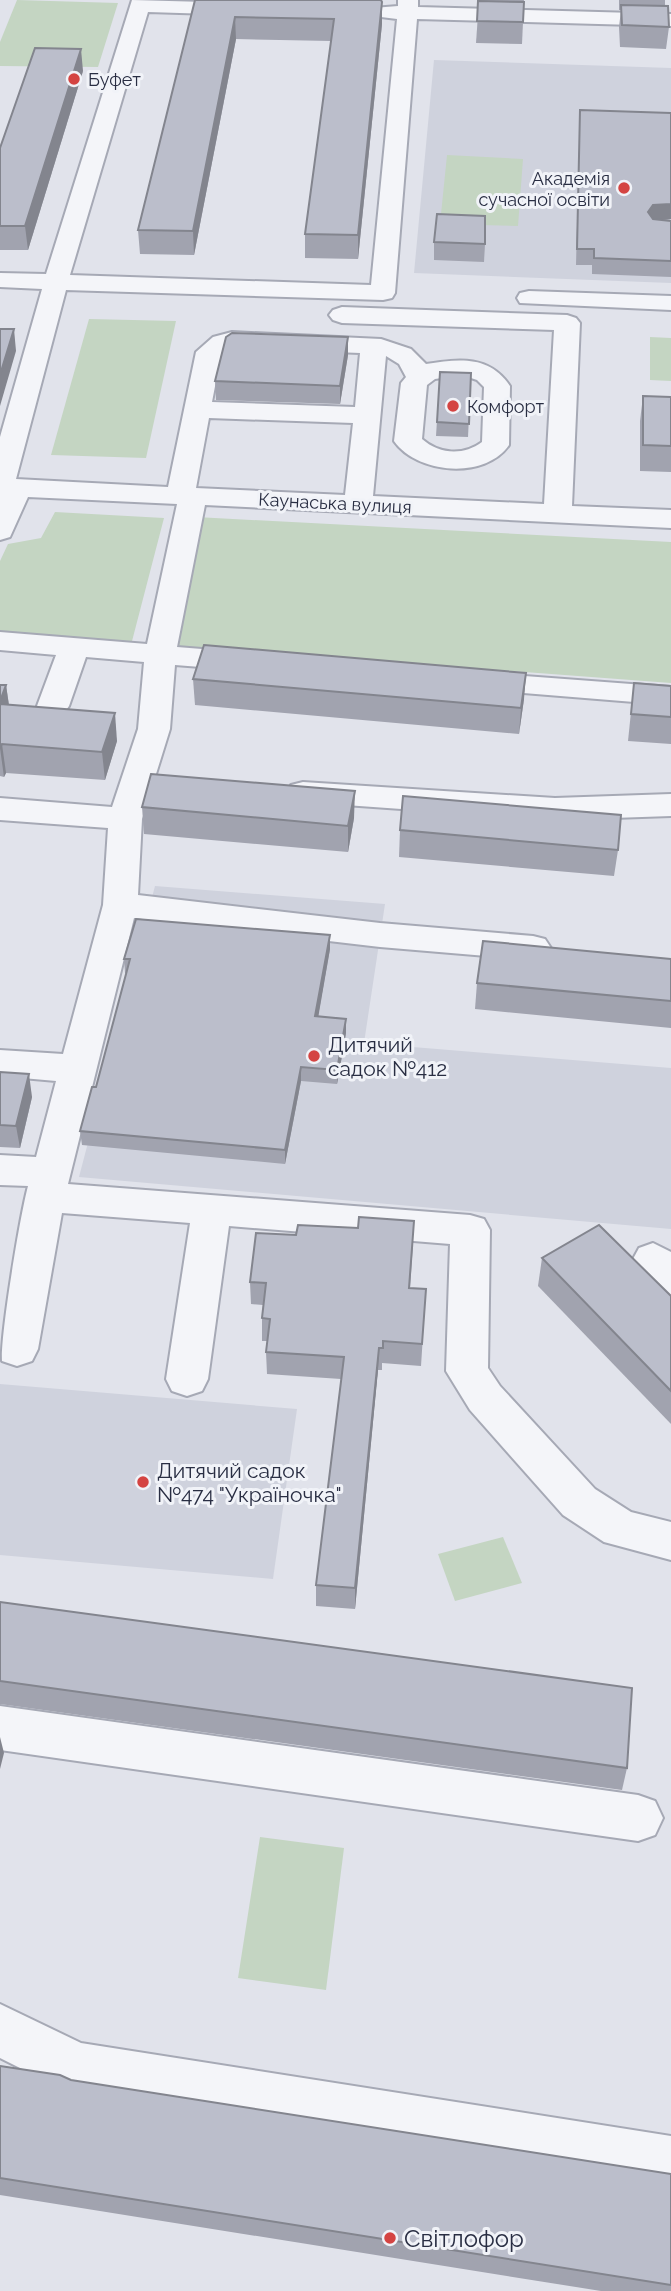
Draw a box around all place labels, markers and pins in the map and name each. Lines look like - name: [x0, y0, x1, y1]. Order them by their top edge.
- place label: Буфет: [88, 69, 141, 90]
- marker: Буфет: [66, 71, 82, 87]
- place label: Академія сучасної освіти: [478, 168, 610, 210]
- marker: Академія сучасної освіти: [616, 180, 632, 196]
- place label: Комфорт: [467, 396, 545, 417]
- marker: Комфорт: [445, 398, 461, 414]
- place label: Дитячий садок №412: [328, 1032, 447, 1081]
- marker: Дитячий садок №412: [306, 1048, 322, 1064]
- place label: Дитячий садок №474 "Україночка": [157, 1458, 342, 1507]
- marker: Дитячий садок №474 "Україночка": [135, 1474, 151, 1490]
- place label: Світлофор: [404, 2224, 524, 2253]
- marker: Світлофор: [382, 2230, 398, 2246]

